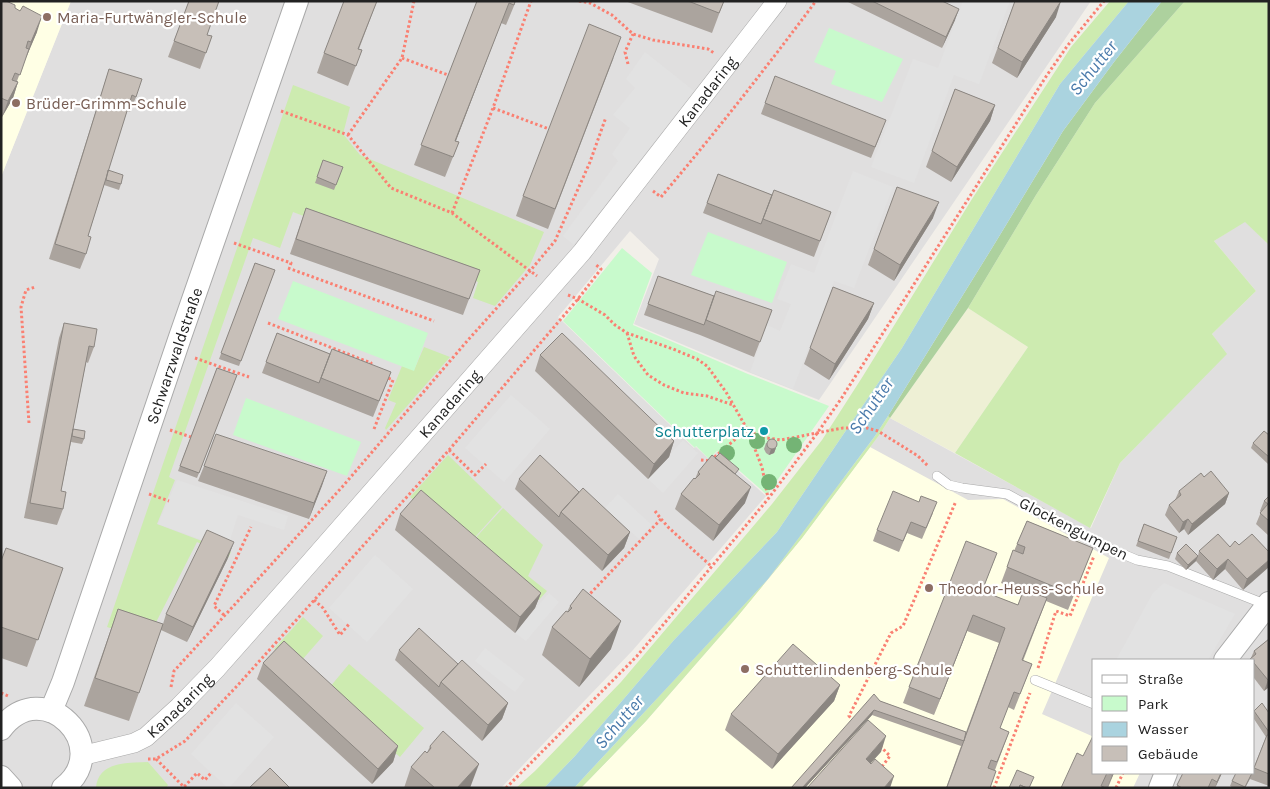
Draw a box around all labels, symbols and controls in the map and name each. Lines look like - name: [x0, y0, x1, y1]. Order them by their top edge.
- place label: Maria-Furtwängler-Schule: [57, 8, 247, 27]
- marker: Maria-Furtwängler-Schule: [41, 11, 53, 23]
- water label: Schutter: [1064, 35, 1122, 100]
- street label: Kanadaring: [674, 52, 741, 131]
- place label: Brüder-Grimm-Schule: [26, 94, 187, 113]
- marker: Brüder-Grimm-Schule: [10, 97, 22, 109]
- street label: Schwarzwaldstraße: [142, 285, 206, 427]
- street label: Kanadaring: [415, 366, 485, 442]
- water label: Schutter: [844, 373, 899, 439]
- place label: Schutterplatz: [654, 422, 754, 441]
- marker: Schutterplatz: [758, 425, 770, 437]
- street label: Glockengumpen: [1016, 493, 1131, 564]
- place label: Theodor-Heuss-Schule: [939, 579, 1104, 598]
- marker: Theodor-Heuss-Schule: [923, 582, 935, 594]
- legend: [1092, 659, 1255, 774]
- place label: Schutterlindenberg-Schule: [755, 660, 952, 679]
- marker: Schutterlindenberg-Schule: [739, 663, 751, 675]
- street label: Kanadaring: [143, 669, 217, 742]
- text: Straße: [1138, 670, 1183, 688]
- water label: Schutter: [590, 690, 649, 754]
- text: Park: [1138, 695, 1168, 713]
- text: Wasser: [1138, 720, 1189, 738]
- text: Gebäude: [1138, 745, 1198, 763]

